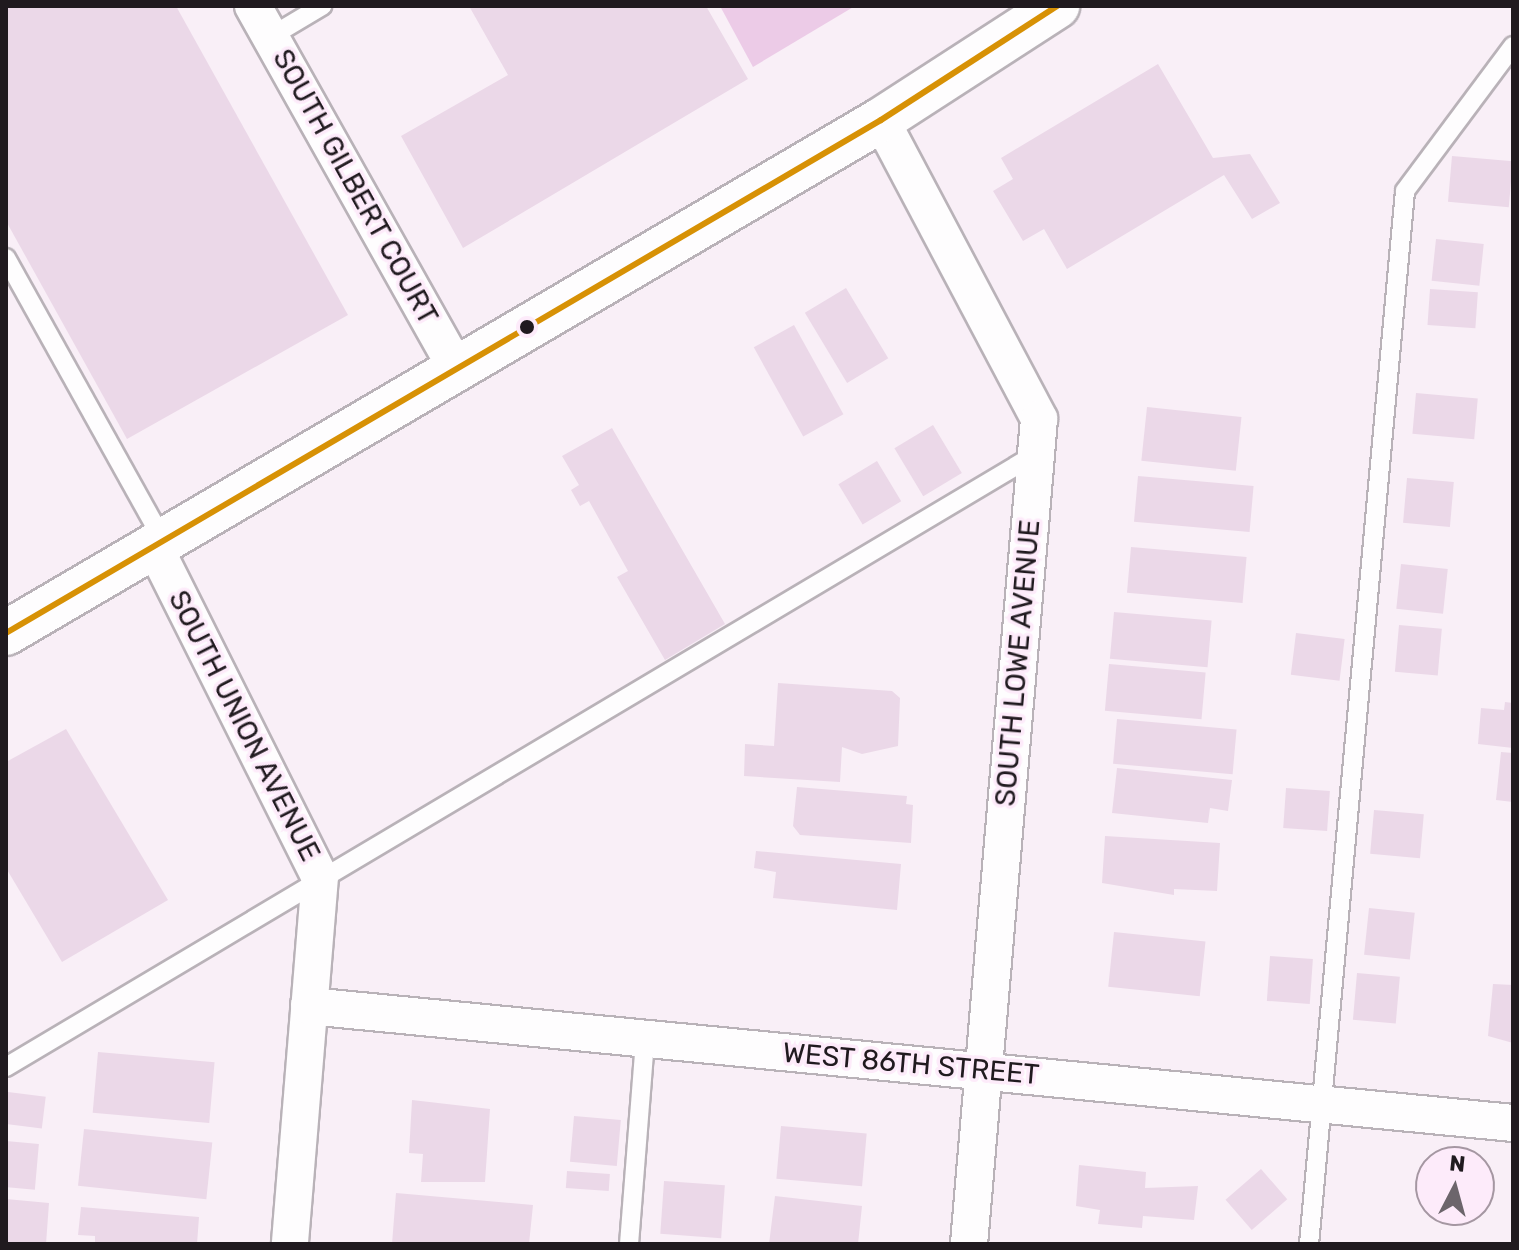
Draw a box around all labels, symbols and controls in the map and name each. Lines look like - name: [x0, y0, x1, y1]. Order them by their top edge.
- street label: SOUTH GILBERT COURT: [265, 43, 445, 331]
- unlabelled marker: [519, 319, 535, 335]
- street label: SOUTH LOWE AVENUE: [989, 518, 1047, 808]
- street label: SOUTH UNION AVENUE: [161, 585, 327, 867]
- street label: WEST 86TH STREET: [781, 1036, 1041, 1092]
- north arrow: [1415, 1146, 1495, 1226]
- text: N: [1448, 1149, 1467, 1178]

